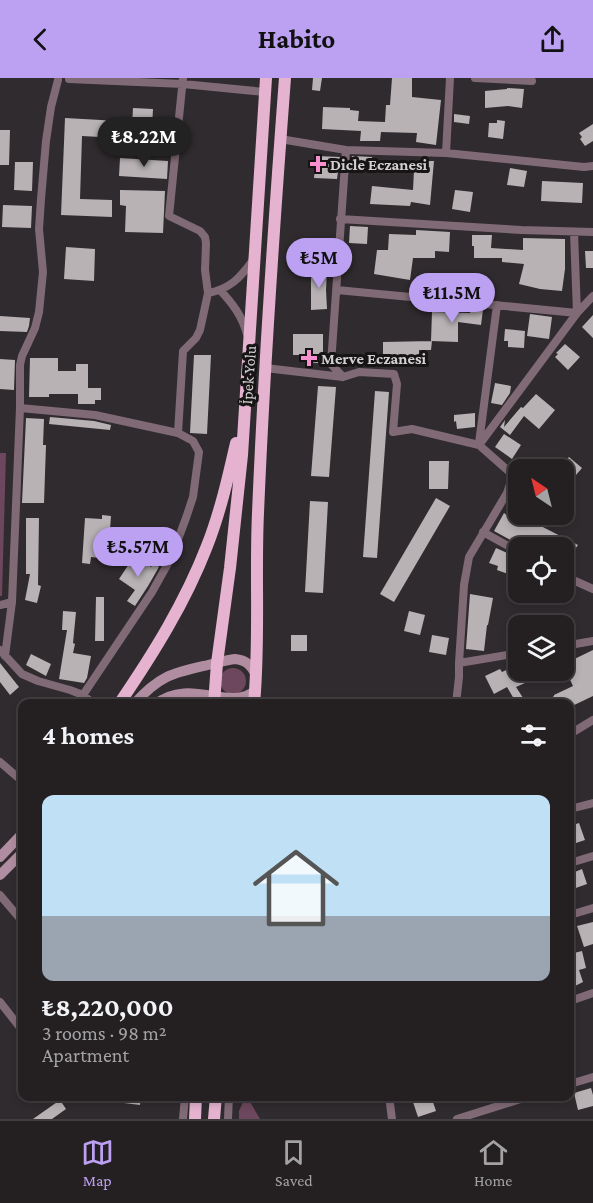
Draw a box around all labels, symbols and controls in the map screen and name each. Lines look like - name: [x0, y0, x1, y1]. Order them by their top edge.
- icon: back: [24, 23, 57, 56]
- icon: share: [536, 23, 569, 56]
- text: Habito: [258, 24, 335, 54]
- pin: ₺8.22M: [95, 117, 193, 168]
- text: ₺8.22M: [111, 125, 177, 147]
- place label: Dicle Eczanesi: [330, 156, 427, 173]
- marker: Dicle Eczanesi: [311, 157, 325, 171]
- pin: ₺5M: [290, 238, 348, 289]
- text: ₺5M: [300, 246, 338, 268]
- pin: ₺11.5M: [403, 273, 501, 324]
- text: ₺11.5M: [423, 281, 481, 303]
- street label: İpek Yolu: [238, 345, 260, 405]
- place label: Merve Eczanesi: [321, 350, 426, 367]
- marker: Merve Eczanesi: [302, 351, 316, 365]
- north arrow: [508, 459, 574, 525]
- map controls: [508, 459, 574, 681]
- pin: ₺5.57M: [89, 527, 187, 578]
- text: ₺5.57M: [107, 535, 169, 557]
- button: locate: [508, 537, 574, 603]
- button: layers: [508, 615, 574, 681]
- icon: filters: [517, 719, 550, 752]
- text: 4 homes: [42, 721, 134, 750]
- icon: home: [242, 834, 350, 942]
- text: ₺8,220,000: [42, 993, 174, 1022]
- text: 3 rooms · 98 m²: [42, 1022, 167, 1044]
- text: Apartment: [42, 1044, 129, 1066]
- tab: Map: [81, 1136, 114, 1189]
- tab: Saved: [275, 1136, 313, 1189]
- tab: Home: [474, 1136, 512, 1189]

